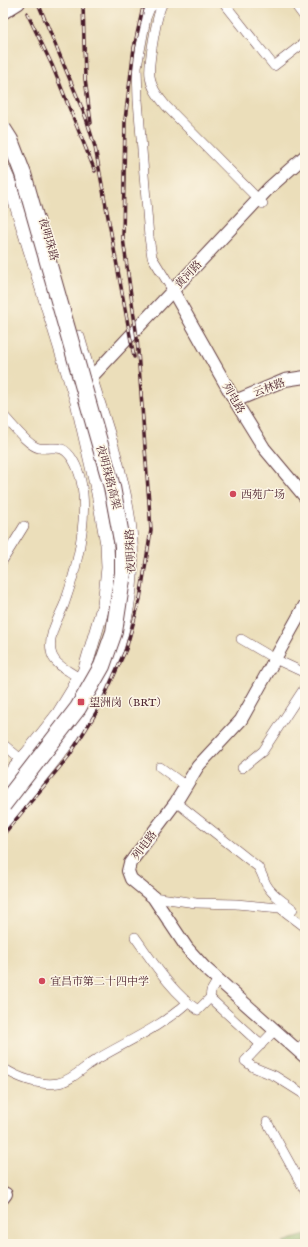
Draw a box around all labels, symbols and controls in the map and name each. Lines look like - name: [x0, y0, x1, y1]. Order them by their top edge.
- street label: 夜明珠路: [35, 216, 61, 262]
- street label: 黄河路: [172, 258, 205, 292]
- street label: 云林路: [251, 376, 287, 400]
- street label: 列电路: [219, 381, 247, 416]
- street label: 夜明珠路高架: [93, 444, 123, 511]
- place label: 西苑广场: [241, 488, 285, 502]
- marker: 西苑广场: [228, 489, 238, 499]
- street label: 夜明珠路: [123, 529, 139, 573]
- place label: 望洲岗（BRT）: [89, 696, 167, 710]
- marker: 望洲岗（BRT）: [76, 697, 86, 707]
- street label: 列电路: [129, 828, 160, 863]
- place label: 宜昌市第二十四中学: [50, 975, 149, 989]
- marker: 宜昌市第二十四中学: [37, 976, 47, 986]

